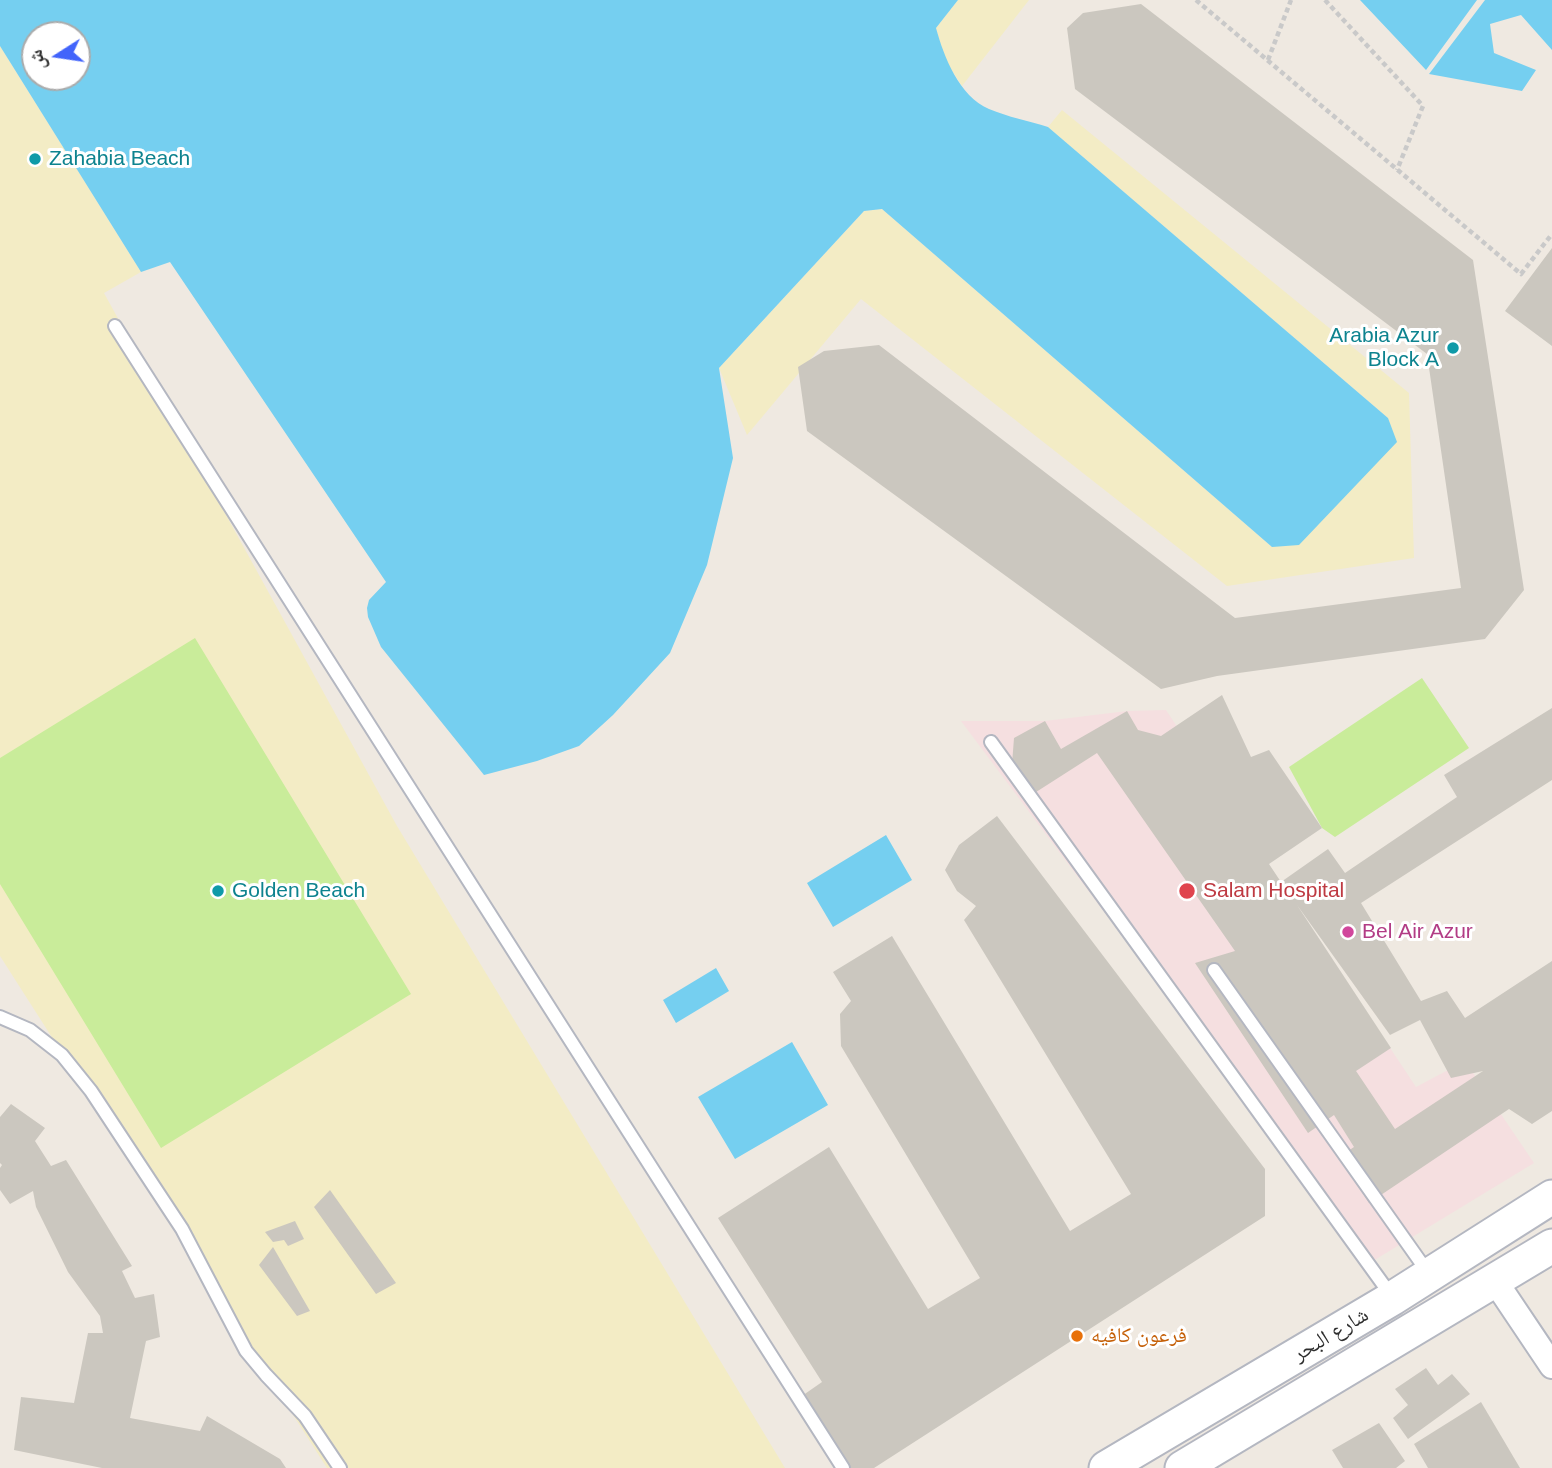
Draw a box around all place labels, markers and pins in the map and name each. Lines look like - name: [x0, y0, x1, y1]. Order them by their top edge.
- place label: Zahabia Beach: [49, 146, 190, 172]
- marker: Zahabia Beach: [27, 151, 43, 167]
- place label: Arabia Azur Block A: [1329, 323, 1439, 373]
- marker: Arabia Azur Block A: [1445, 340, 1461, 356]
- place label: Golden Beach: [232, 878, 365, 904]
- place label: Salam Hospital: [1203, 878, 1344, 904]
- marker: Salam Hospital: [1177, 881, 1197, 901]
- marker: Golden Beach: [210, 883, 226, 899]
- place label: Bel Air Azur: [1362, 919, 1473, 945]
- marker: Bel Air Azur: [1340, 924, 1356, 940]
- place label: فرعون كافيه: [1091, 1323, 1187, 1349]
- marker: فرعون كافيه: [1069, 1328, 1085, 1344]

